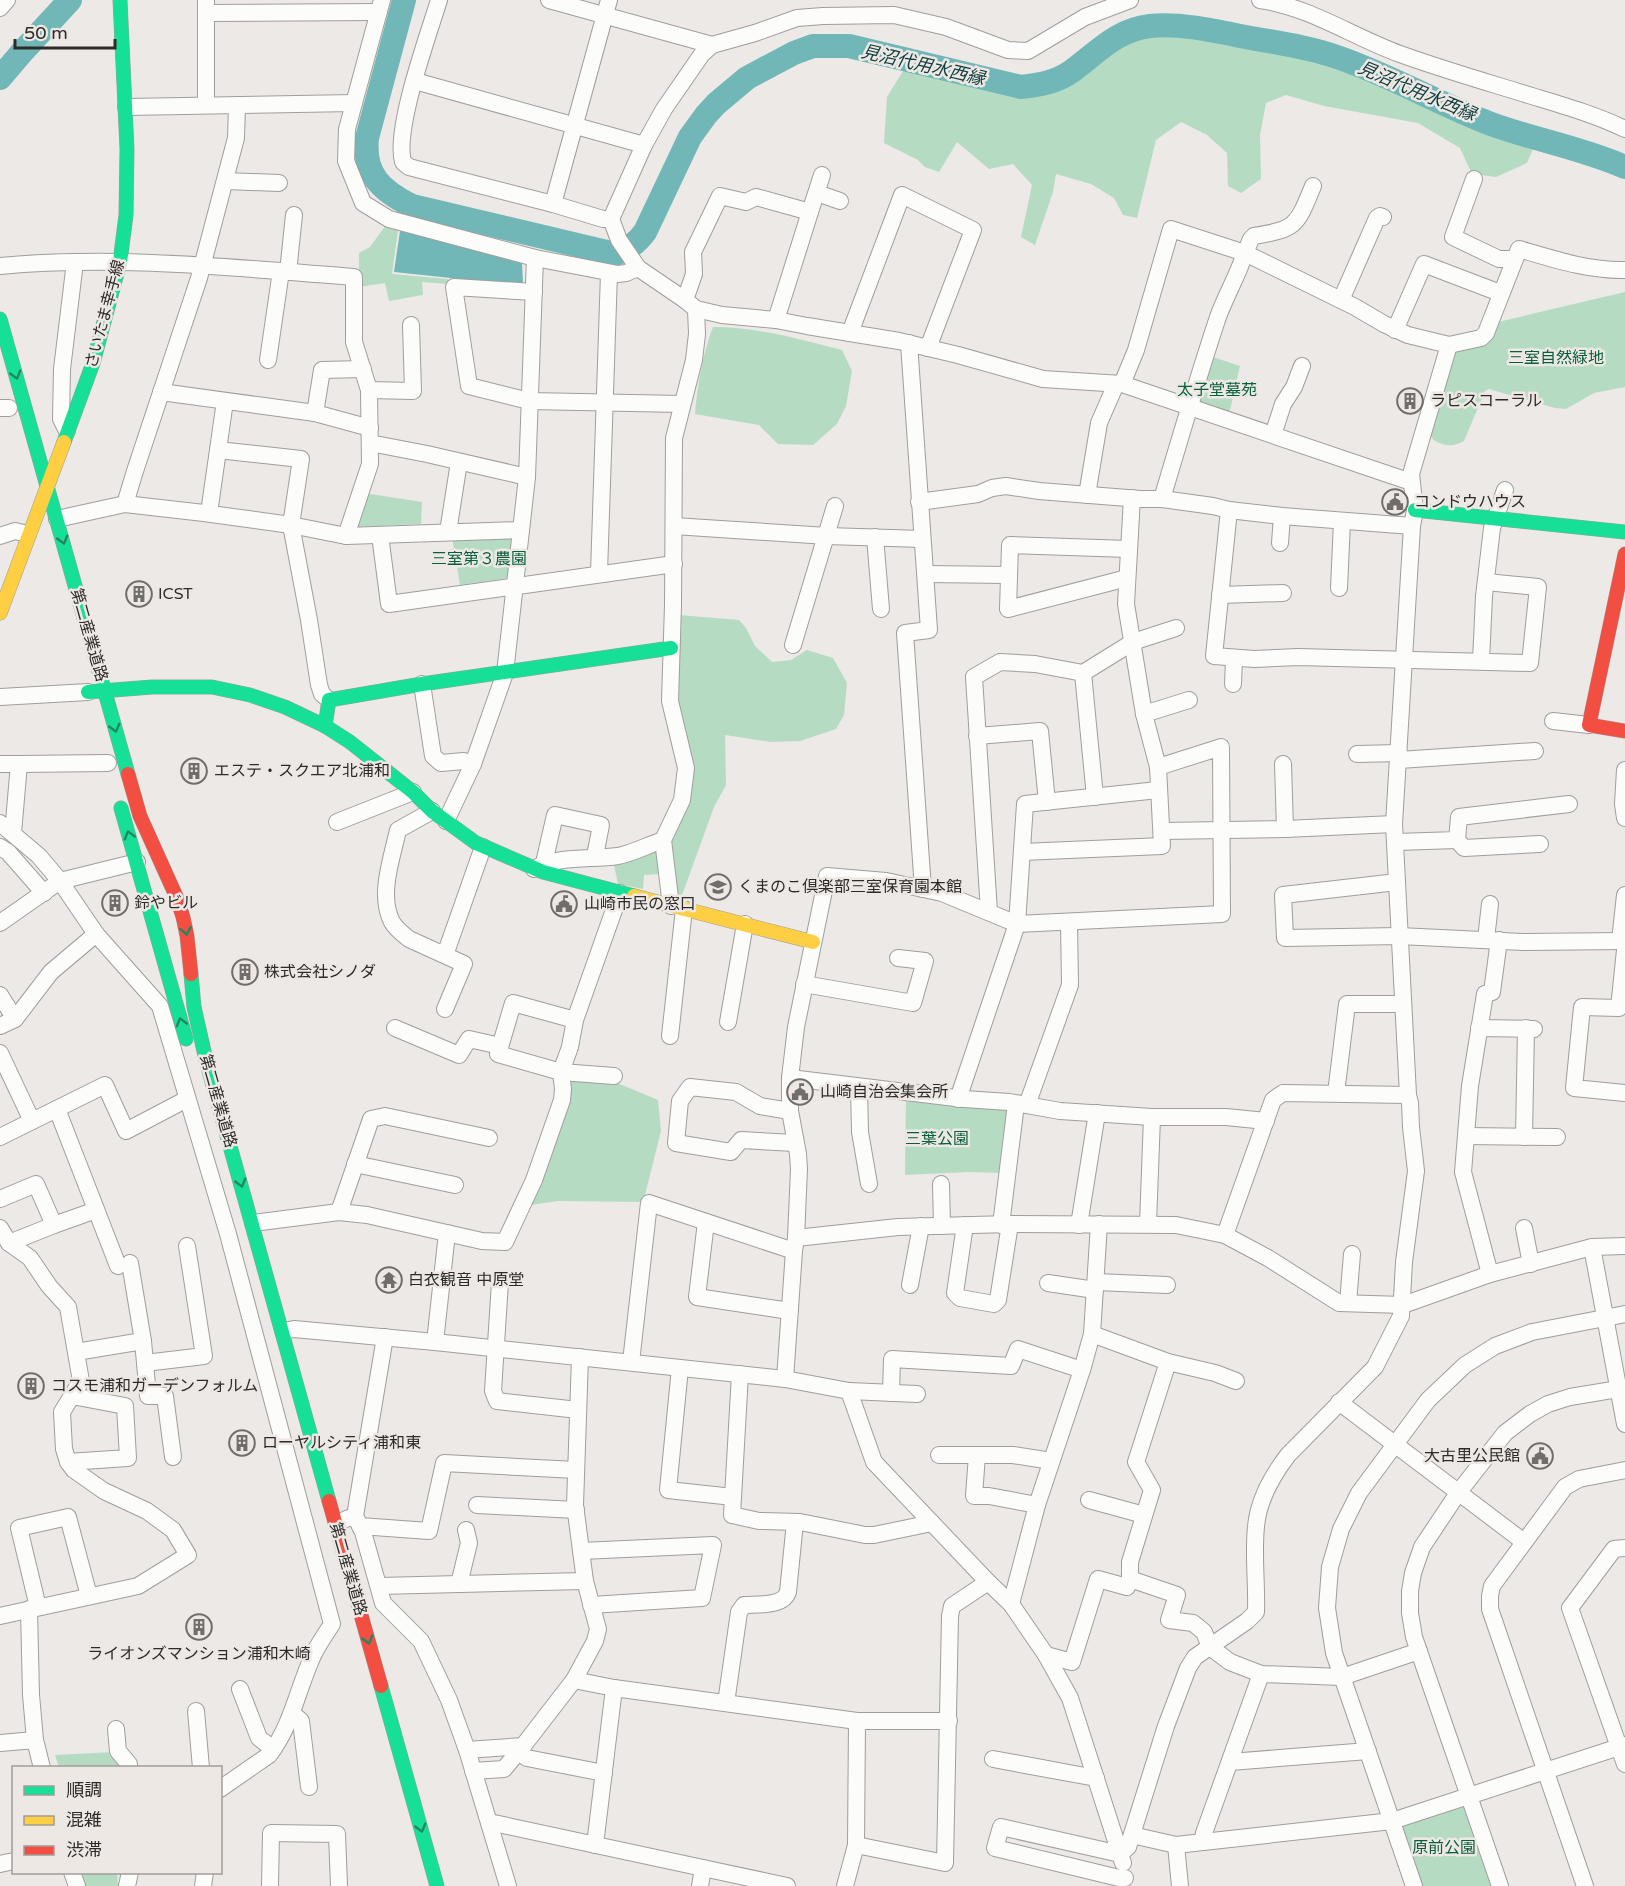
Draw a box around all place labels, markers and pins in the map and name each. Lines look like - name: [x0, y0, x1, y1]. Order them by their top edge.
- building icon: ラピスコーラル: [1395, 386, 1425, 416]
- place label: ラピスコーラル: [1430, 391, 1542, 411]
- public building icon: コンドウハウス: [1380, 487, 1410, 517]
- place label: コンドウハウス: [1414, 492, 1526, 512]
- building icon: ICST: [124, 579, 154, 609]
- place label: ICST: [158, 584, 193, 604]
- building icon: エステ・スクエア北浦和: [179, 756, 209, 786]
- place label: エステ・スクエア北浦和: [214, 761, 390, 781]
- school or university icon: くまのこ倶楽部三室保育園本館: [703, 872, 733, 902]
- place label: くまのこ倶楽部三室保育園本館: [738, 877, 962, 897]
- building icon: 鈴やビル: [100, 888, 130, 918]
- public building icon: 山崎市民の窓口: [549, 889, 579, 919]
- place label: 鈴やビル: [134, 893, 198, 913]
- place label: 山崎市民の窓口: [584, 894, 696, 914]
- building icon: 株式会社シノダ: [230, 957, 260, 987]
- place label: 株式会社シノダ: [264, 962, 376, 982]
- public building icon: 山崎自治会集会所: [785, 1077, 815, 1107]
- place label: 山崎自治会集会所: [820, 1082, 948, 1102]
- temple icon: 白衣観音 中原堂: [374, 1265, 404, 1295]
- place label: 白衣観音 中原堂: [408, 1270, 524, 1290]
- building icon: コスモ浦和ガーデンフォルム: [16, 1371, 46, 1401]
- place label: コスモ浦和ガーデンフォルム: [51, 1376, 258, 1396]
- building icon: ローヤルシティ浦和東: [227, 1428, 257, 1458]
- place label: ローヤルシティ浦和東: [262, 1433, 421, 1453]
- public building icon: 大古里公民館: [1525, 1441, 1555, 1471]
- place label: 大古里公民館: [1424, 1446, 1520, 1466]
- building icon: ライオンズマンション浦和木崎: [184, 1612, 214, 1642]
- place label: ライオンズマンション浦和木崎: [87, 1644, 311, 1664]

